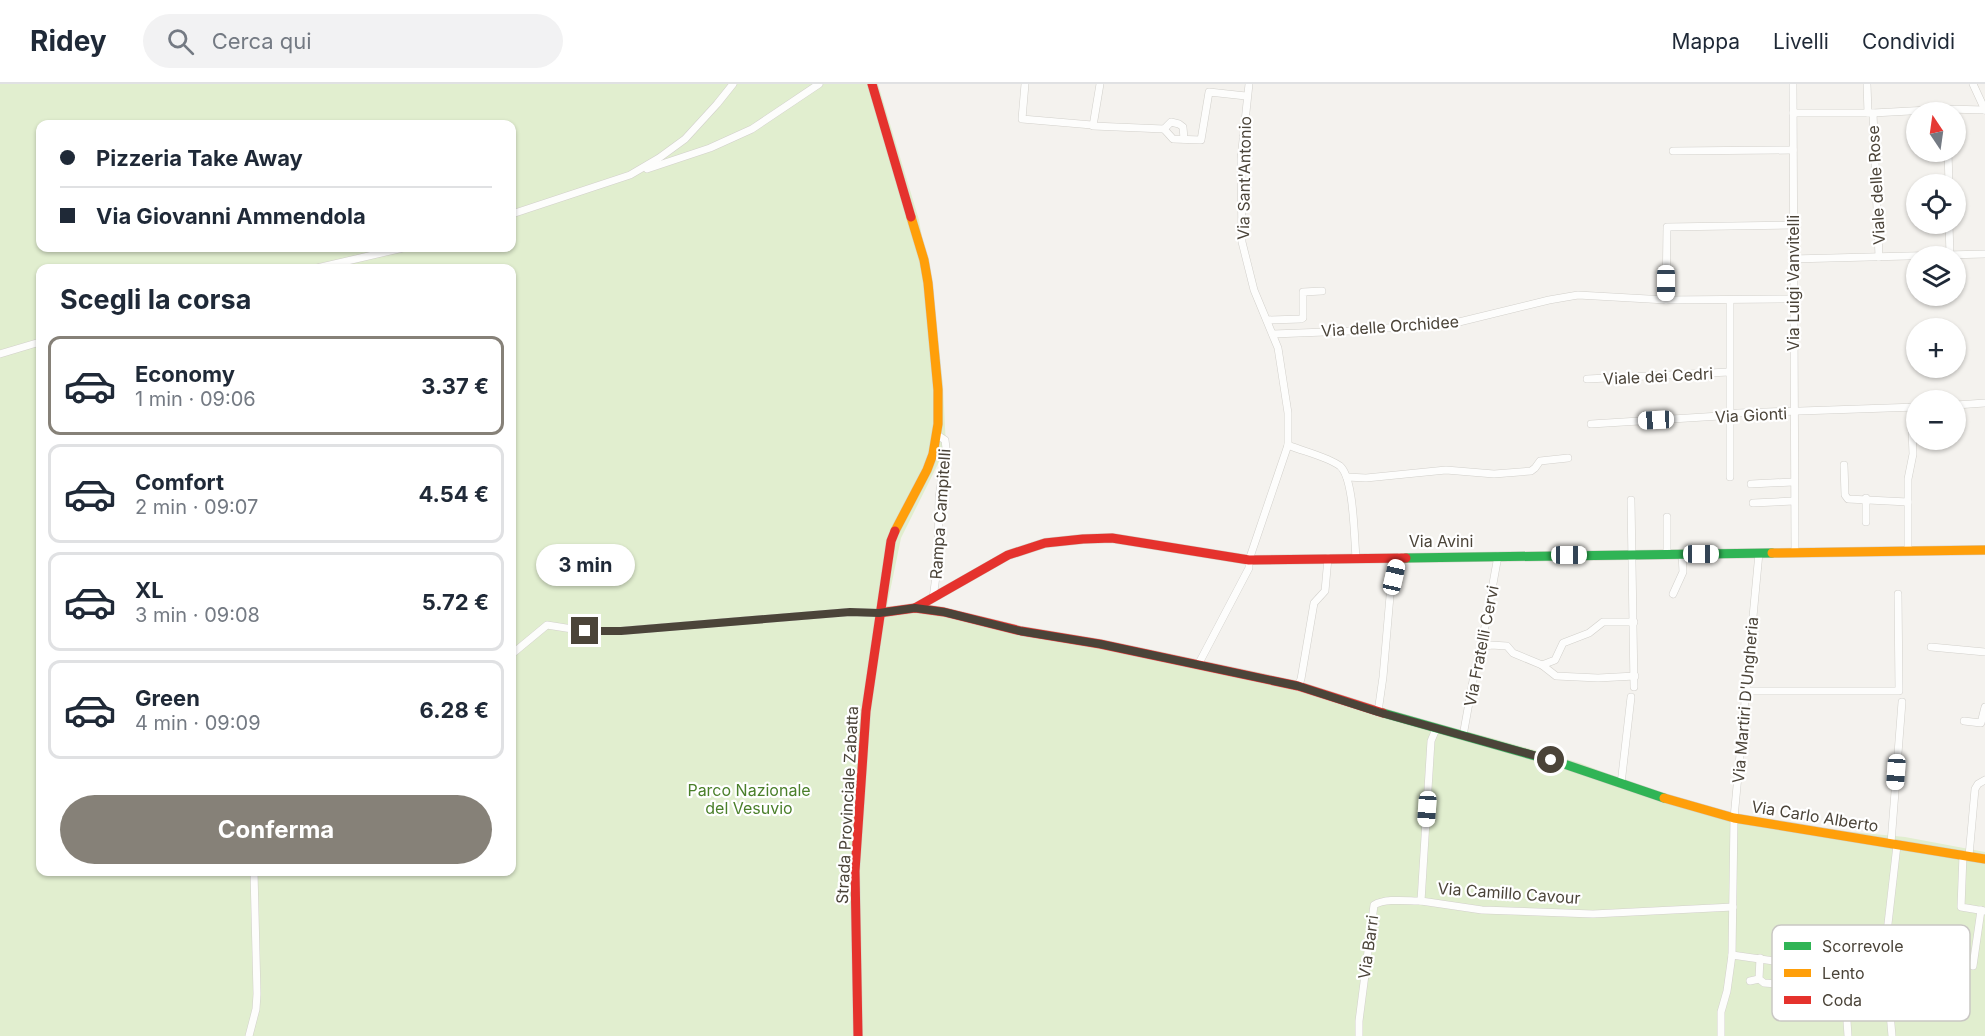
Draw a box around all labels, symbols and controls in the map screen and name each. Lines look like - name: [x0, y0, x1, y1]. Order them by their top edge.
- search box: [143, 14, 563, 68]
- text: Ridey: [30, 24, 107, 58]
- icon: search: [164, 25, 197, 58]
- text: Cerca qui: [212, 28, 312, 54]
- text: Mappa: [1672, 29, 1740, 54]
- text: Livelli: [1773, 29, 1829, 54]
- text: Condividi: [1862, 29, 1955, 54]
- north arrow: [1906, 102, 1966, 162]
- map controls: [1906, 102, 1966, 450]
- street label: Via Sant'Antonio: [1233, 116, 1255, 240]
- street label: Viale delle Rose: [1863, 125, 1889, 245]
- text: Pizzeria Take Away: [96, 145, 303, 171]
- button: locate: [1906, 174, 1966, 234]
- text: Via Giovanni Ammendola: [96, 203, 366, 229]
- street label: Via Luigi Vanvitelli: [1783, 215, 1803, 351]
- button: layers: [1906, 246, 1966, 306]
- car: [1657, 265, 1675, 301]
- text: Scegli la corsa: [60, 283, 251, 316]
- street label: Via delle Orchidee: [1320, 311, 1460, 341]
- button: +: [1906, 318, 1966, 378]
- icon: car: [63, 359, 117, 413]
- text: Economy: [135, 361, 235, 387]
- street label: Viale dei Cedri: [1603, 363, 1713, 389]
- text: 3.37 €: [421, 373, 489, 399]
- text: 1 min · 09:06: [135, 387, 256, 411]
- button: −: [1906, 390, 1966, 450]
- street label: Via Gionti: [1714, 403, 1788, 427]
- car: [1638, 410, 1674, 430]
- street label: Rampa Campitelli: [925, 448, 955, 580]
- icon: car: [63, 467, 117, 521]
- text: Comfort: [135, 469, 224, 495]
- text: 4.54 €: [418, 481, 489, 507]
- text: 2 min · 09:07: [135, 495, 258, 519]
- street label: Via Avini: [1409, 531, 1473, 551]
- callout: 3 min: [536, 544, 634, 586]
- car: [1683, 545, 1719, 563]
- car: [1551, 546, 1587, 564]
- text: 3 min: [559, 553, 612, 577]
- car: [1381, 557, 1407, 597]
- icon: car: [63, 575, 117, 629]
- text: XL: [135, 577, 164, 603]
- street label: Via Fratelli Cervi: [1459, 584, 1503, 708]
- text: 5.72 €: [422, 589, 489, 615]
- text: 3 min · 09:08: [135, 603, 260, 627]
- street label: Via Martiri D'Ungheria: [1728, 616, 1762, 784]
- route end: [571, 617, 598, 644]
- icon: car: [63, 683, 117, 737]
- text: Green: [135, 685, 200, 711]
- text: 6.28 €: [420, 697, 489, 723]
- street label: Strada Provinciale Zabatta: [832, 706, 862, 904]
- text: 4 min · 09:09: [135, 711, 261, 735]
- route start: [1537, 746, 1564, 773]
- car: [1886, 753, 1906, 791]
- park label: Parco Nazionale del Vesuvio: [687, 780, 811, 818]
- car: [1417, 790, 1437, 828]
- button: Conferma: [60, 795, 492, 864]
- street label: Via Carlo Alberto: [1750, 796, 1880, 836]
- street label: Via Camillo Cavour: [1437, 878, 1581, 908]
- street label: Via Barri: [1354, 914, 1382, 980]
- legend: [1772, 925, 1970, 1021]
- text: Scorrevole: [1822, 936, 1904, 956]
- text: Lento: [1822, 963, 1865, 983]
- text: Coda: [1822, 990, 1862, 1010]

